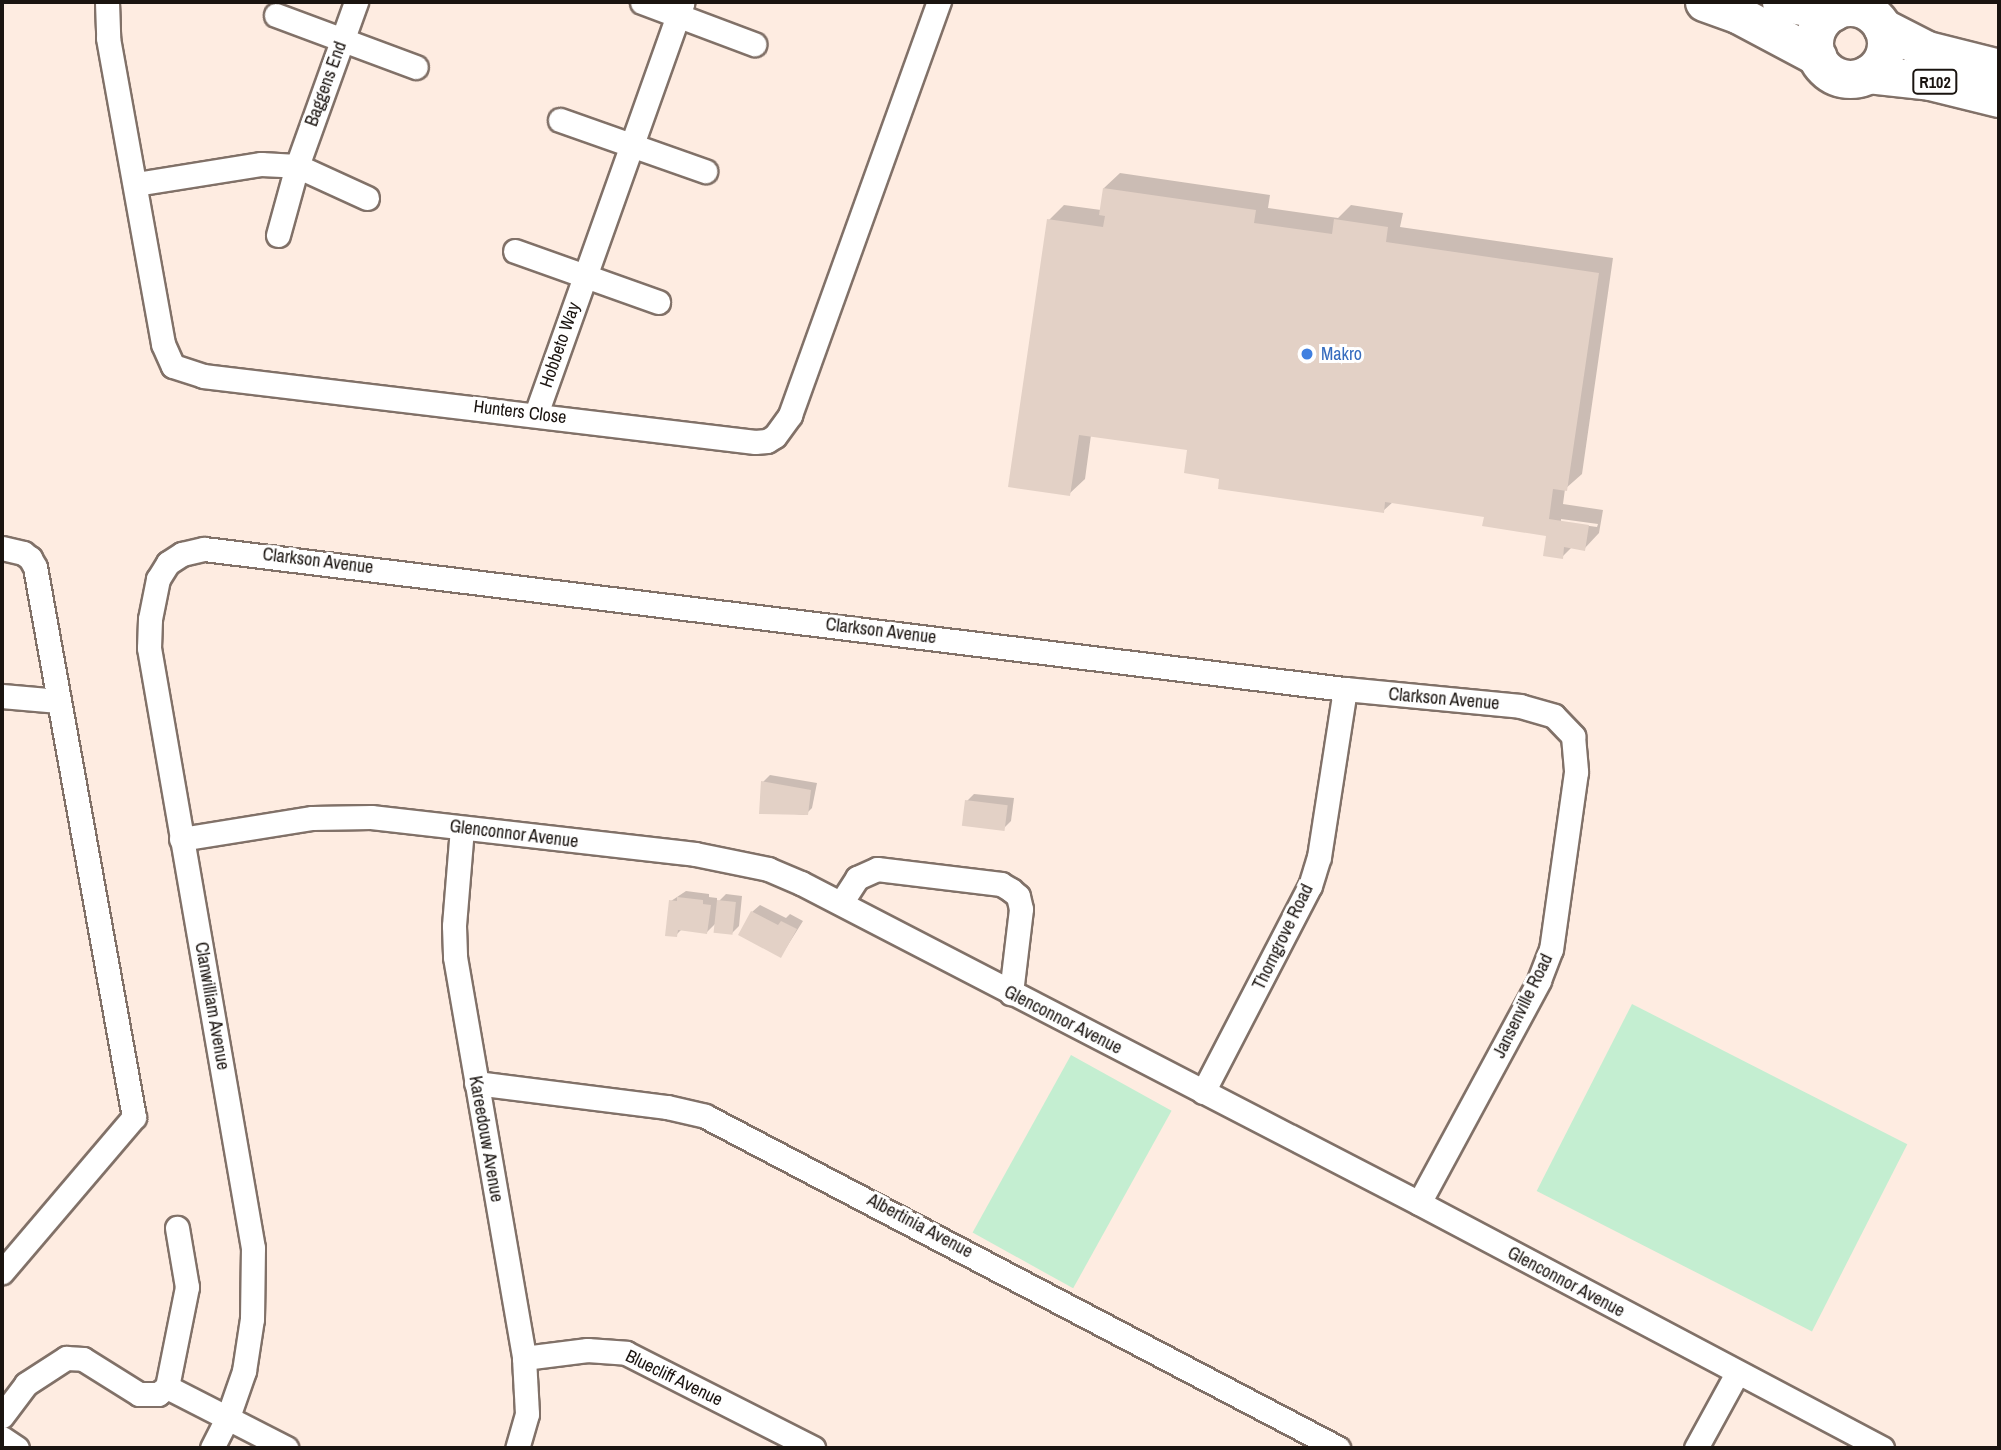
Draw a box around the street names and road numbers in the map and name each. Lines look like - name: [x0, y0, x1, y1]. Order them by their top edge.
- street label: Baggens End: [301, 39, 351, 129]
- road number: R102: [1912, 69, 1958, 94]
- street label: Hobbeto Way: [535, 299, 585, 391]
- street label: Hunters Close: [472, 396, 568, 428]
- street label: Clarkson Avenue: [261, 543, 375, 579]
- street label: Clarkson Avenue: [824, 613, 938, 649]
- street label: Clarkson Avenue: [1387, 683, 1501, 715]
- street label: Glenconnor Avenue: [448, 815, 580, 853]
- street label: Thorngrove Road: [1248, 881, 1318, 993]
- street label: Clanwilliam Avenue: [190, 940, 234, 1072]
- street label: Jansenville Road: [1488, 950, 1558, 1062]
- street label: Glenconnor Avenue: [1000, 981, 1126, 1059]
- street label: Kareedouw Avenue: [464, 1074, 508, 1204]
- street label: Albertinia Avenue: [863, 1189, 977, 1263]
- street label: Glenconnor Avenue: [1503, 1242, 1629, 1322]
- street label: Bluecliff Avenue: [622, 1345, 726, 1411]

